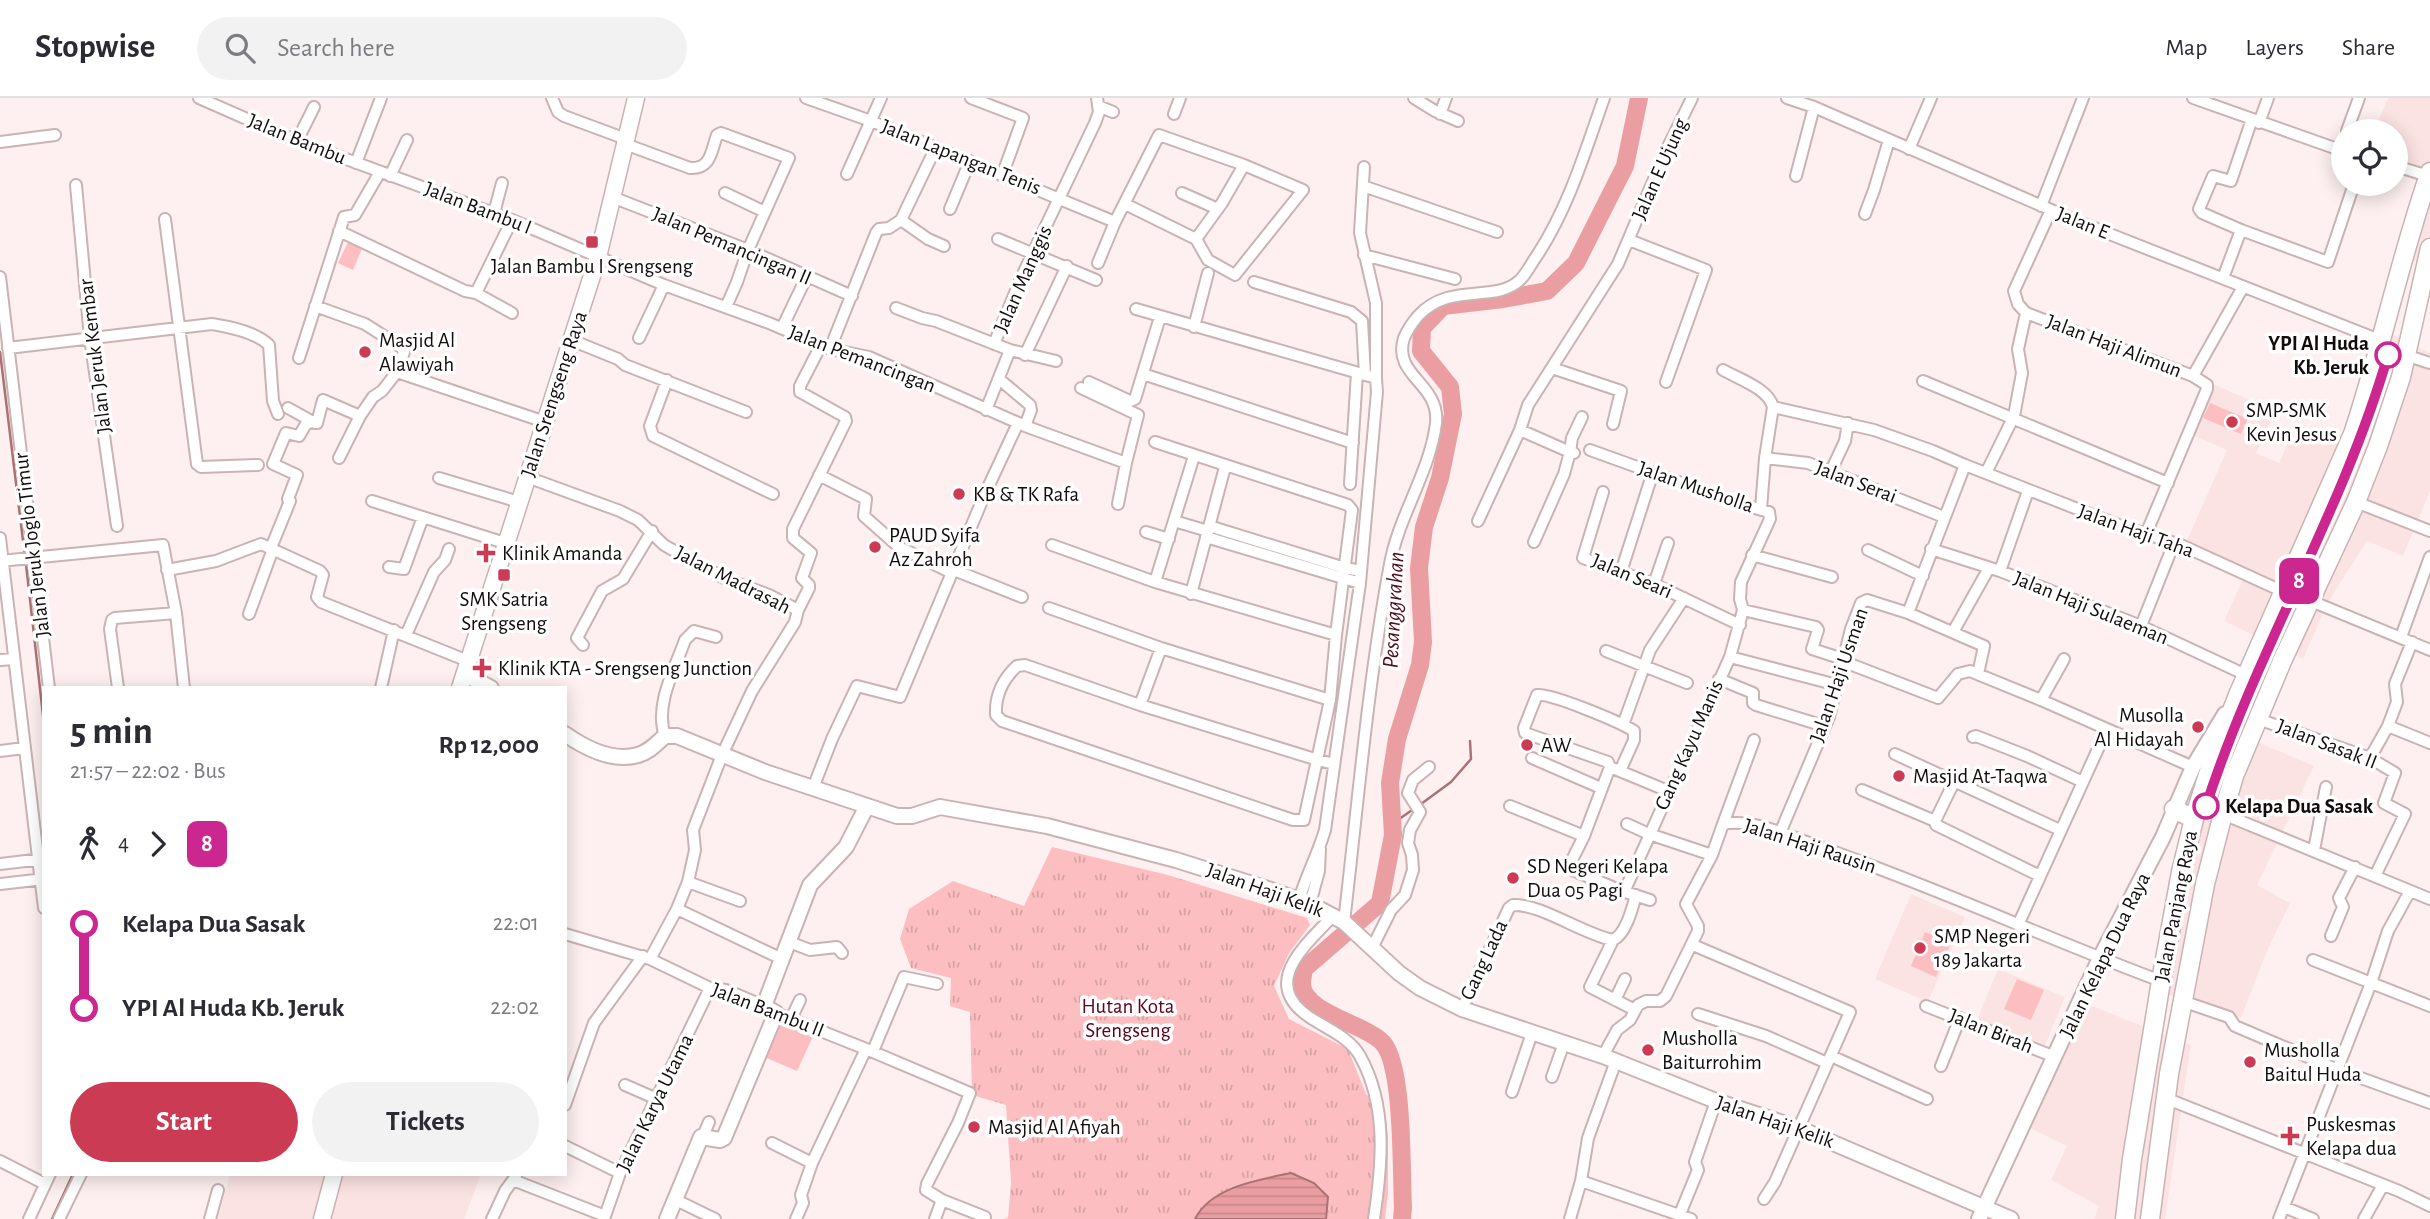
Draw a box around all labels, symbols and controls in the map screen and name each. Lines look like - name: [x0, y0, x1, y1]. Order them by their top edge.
- search box: [197, 17, 687, 80]
- icon: search: [221, 29, 259, 67]
- text: Stopwise: [35, 31, 155, 64]
- text: Search here: [277, 35, 395, 61]
- text: Map: [2165, 36, 2207, 60]
- text: Layers: [2245, 36, 2304, 60]
- text: Share: [2342, 36, 2395, 60]
- street label: Jalan Bambu: [245, 110, 349, 168]
- street label: Jalan E Ujung: [1628, 114, 1692, 223]
- street label: Jalan Lapangan Tenis: [878, 115, 1044, 199]
- map controls: [2331, 119, 2408, 196]
- button: locate: [2331, 119, 2408, 196]
- street label: Jalan Bambu I: [422, 178, 534, 238]
- street label: Jalan Pemancingan II: [649, 203, 815, 289]
- street label: Jalan E: [2054, 203, 2112, 243]
- street label: Jalan Manggis: [990, 222, 1056, 336]
- marker: Jalan Bambu I Srengseng: [584, 234, 600, 250]
- place label: Jalan Bambu I Srengseng: [491, 256, 694, 277]
- street label: Jalan Jeruk Kembar: [75, 277, 115, 435]
- street label: Jalan Srengseng Raya: [517, 308, 591, 479]
- street label: Jalan Haji Alimun: [2043, 311, 2185, 381]
- street label: Jalan Pemancingan: [785, 321, 939, 397]
- place label: Masjid Al Alawiyah: [379, 330, 455, 375]
- place label: YPI Al Huda Kb. Jeruk: [2268, 333, 2370, 378]
- marker: YPI Al Huda Kb. Jeruk: [2375, 342, 2401, 368]
- marker: Masjid Al Alawiyah: [357, 344, 373, 360]
- place label: SMP-SMK Kevin Jesus: [2246, 400, 2337, 445]
- marker: SMP-SMK Kevin Jesus: [2224, 414, 2240, 430]
- street label: Jalan Jeruk Joglo Timur: [10, 451, 54, 639]
- street label: Jalan Musholla: [1636, 457, 1757, 517]
- street label: Jalan Serai: [1812, 457, 1900, 507]
- place label: KB & TK Rafa: [973, 484, 1079, 505]
- marker: KB & TK Rafa: [951, 486, 967, 502]
- street label: Jalan Haji Taha: [2075, 500, 2197, 562]
- place label: PAUD Syifa Az Zahroh: [889, 525, 981, 570]
- marker: PAUD Syifa Az Zahroh: [867, 539, 883, 555]
- street label: Jalan Madrasah: [672, 542, 794, 618]
- marker: Klinik Amanda: [476, 543, 496, 563]
- place label: Klinik Amanda: [502, 543, 623, 564]
- street label: Jalan Seari: [1589, 550, 1675, 602]
- water label: Pesanggrahan: [1379, 551, 1409, 669]
- line badge: 8: [2276, 558, 2322, 604]
- marker: SMK Satria Srengseng: [496, 567, 512, 583]
- street label: Jalan Haji Sulaeman: [2011, 567, 2171, 649]
- text: 8: [2293, 569, 2305, 593]
- place label: SMK Satria Srengseng: [460, 589, 549, 634]
- street label: Jalan Haji Usman: [1806, 605, 1872, 745]
- marker: Klinik KTA - Srengseng Junction: [472, 658, 492, 678]
- place label: Klinik KTA - Srengseng Junction: [498, 658, 752, 679]
- street label: Gang Kayu Manis: [1651, 677, 1727, 813]
- place label: Musolla Al Hidayah: [2094, 705, 2184, 750]
- text: 5 min: [70, 713, 153, 751]
- street label: Jalan Sasak II: [2274, 715, 2380, 773]
- marker: Musolla Al Hidayah: [2190, 719, 2206, 735]
- text: Rp 12,000: [439, 732, 539, 758]
- place label: AW: [1541, 735, 1572, 756]
- marker: AW: [1519, 737, 1535, 753]
- text: 21:57 – 22:02 · Bus: [70, 760, 226, 783]
- place label: Masjid At-Taqwa: [1913, 766, 2048, 787]
- marker: Masjid At-Taqwa: [1891, 768, 1907, 784]
- marker: Kelapa Dua Sasak: [2193, 793, 2219, 819]
- place label: Kelapa Dua Sasak: [2225, 796, 2374, 817]
- street label: Jalan Haji Rausin: [1741, 815, 1879, 877]
- icon: walk: [70, 825, 108, 863]
- icon: forward: [139, 825, 177, 863]
- street label: Jalan Panjang Raya: [2151, 828, 2201, 984]
- text: 4: [118, 832, 129, 855]
- text: 8: [201, 832, 213, 856]
- place label: SD Negeri Kelapa Dua 05 Pagi: [1527, 856, 1669, 901]
- street label: Jalan Haji Kelik: [1204, 859, 1327, 921]
- street label: Jalan Kelapa Dua Raya: [2056, 869, 2154, 1041]
- marker: SD Negeri Kelapa Dua 05 Pagi: [1505, 870, 1521, 886]
- text: Kelapa Dua Sasak: [122, 911, 305, 937]
- text: 22:01: [493, 912, 539, 935]
- street label: Gang Lada: [1456, 917, 1512, 1003]
- place label: SMP Negeri 189 Jakarta: [1934, 926, 2030, 971]
- marker: SMP Negeri 189 Jakarta: [1912, 940, 1928, 956]
- street label: Jalan Bambu II: [709, 979, 827, 1041]
- text: YPI Al Huda Kb. Jeruk: [122, 995, 344, 1021]
- text: 22:02: [490, 996, 539, 1019]
- park label: Hutan Kota Srengseng: [1081, 996, 1175, 1041]
- street label: Jalan Birah: [1946, 1005, 2036, 1057]
- place label: Musholla Baiturrohim: [1662, 1028, 1762, 1073]
- street label: Jalan Karya Utama: [613, 1031, 697, 1175]
- place label: Musholla Baitul Huda: [2264, 1040, 2362, 1085]
- marker: Musholla Baiturrohim: [1640, 1042, 1656, 1058]
- marker: Musholla Baitul Huda: [2242, 1054, 2258, 1070]
- button: Start: [70, 1082, 298, 1162]
- button: Tickets: [312, 1082, 539, 1162]
- street label: Jalan Haji Kelik: [1713, 1092, 1837, 1152]
- place label: Puskesmas Kelapa dua: [2306, 1114, 2397, 1159]
- place label: Masjid Al Afiyah: [988, 1117, 1121, 1138]
- marker: Masjid Al Afiyah: [966, 1119, 982, 1135]
- marker: Puskesmas Kelapa dua: [2280, 1126, 2300, 1146]

